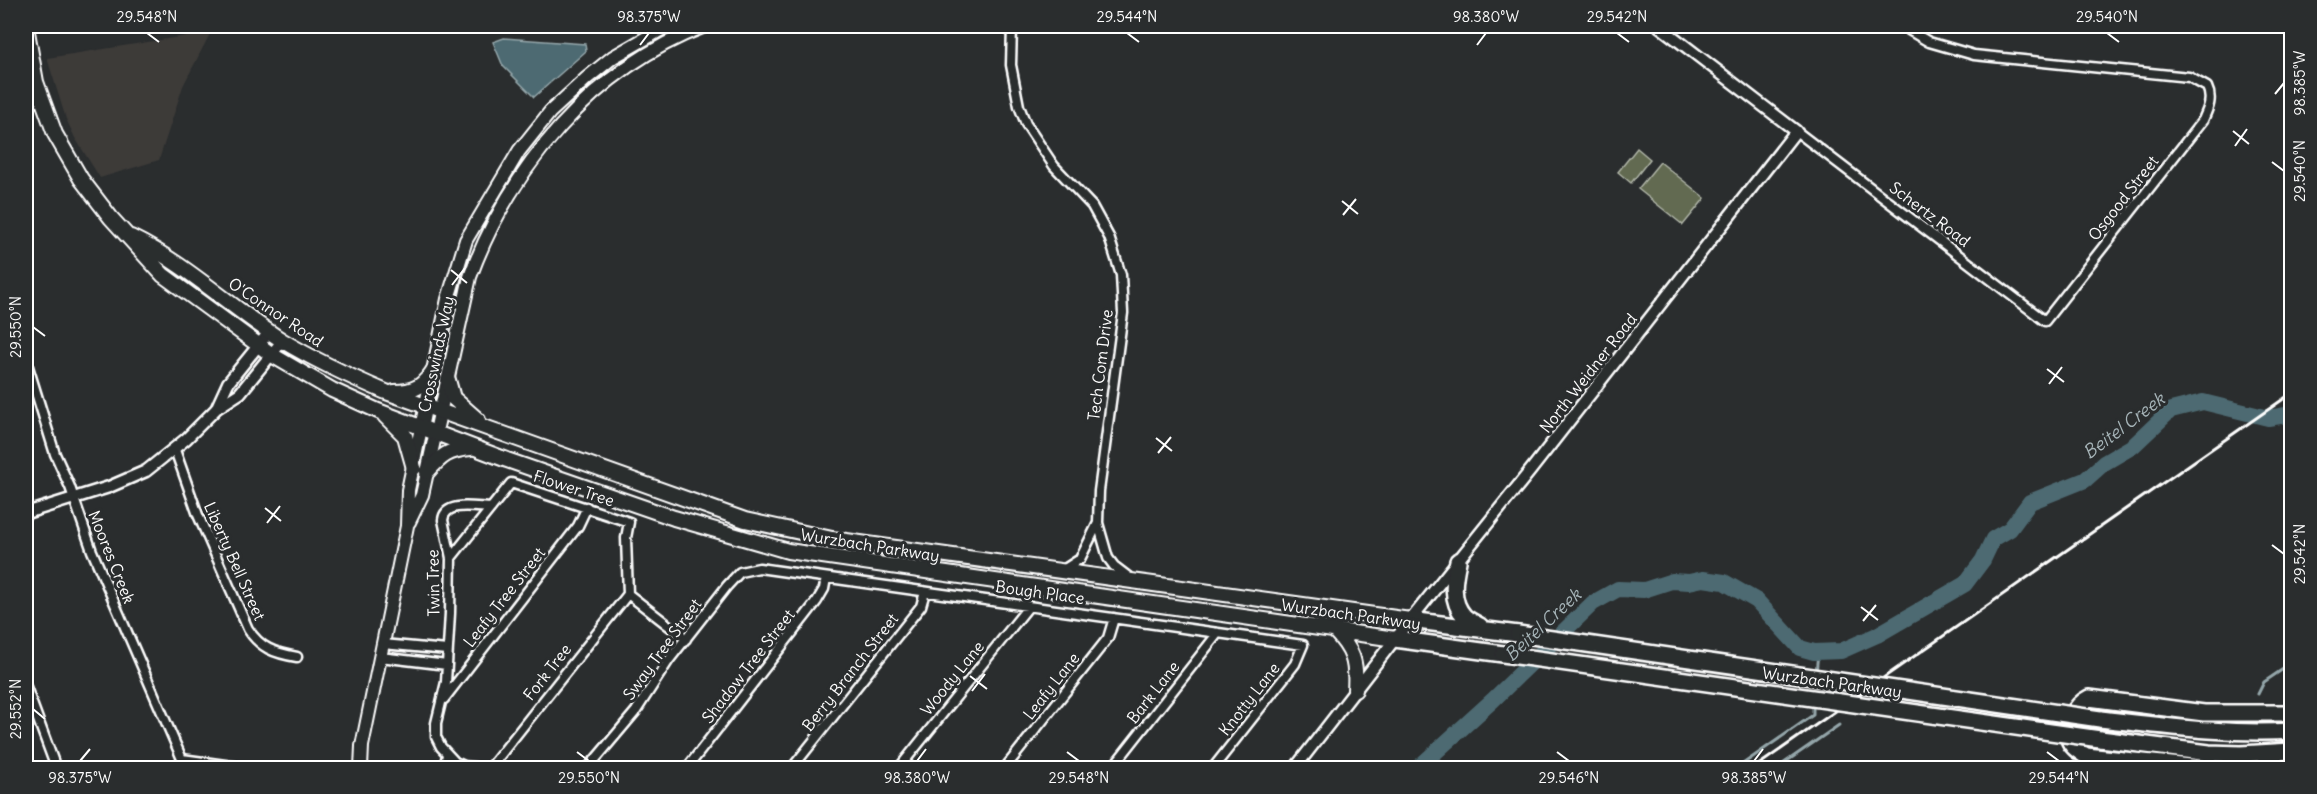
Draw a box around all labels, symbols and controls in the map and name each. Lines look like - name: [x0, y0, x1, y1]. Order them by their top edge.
- text: 29.548°N: [117, 7, 177, 26]
- text: 98.375°W: [617, 7, 681, 26]
- text: 29.544°N: [1097, 7, 1157, 26]
- text: 98.380°W: [1453, 7, 1519, 26]
- text: 29.542°N: [1587, 7, 1647, 26]
- text: 29.540°N: [2076, 7, 2138, 26]
- text: 98.385°W: [2290, 50, 2309, 115]
- text: 29.540°N: [2290, 140, 2309, 202]
- street label: Osgood Street: [2084, 151, 2163, 245]
- street label: Schertz Road: [1886, 177, 1974, 251]
- street label: O'Connor Road: [225, 273, 327, 351]
- street label: Crosswinds Way: [414, 294, 458, 414]
- text: 29.550°N: [6, 296, 25, 358]
- street label: Tech Com Drive: [1083, 308, 1117, 422]
- street label: North Weidner Road: [1535, 309, 1641, 437]
- water label: Beitel Creek: [2078, 386, 2171, 464]
- street label: Flower Tree: [531, 466, 617, 510]
- street label: Liberty Bell Street: [200, 499, 270, 624]
- street label: Moores Creek: [84, 508, 140, 606]
- street label: Wurzbach Parkway: [799, 524, 941, 566]
- text: 29.542°N: [2290, 524, 2309, 584]
- street label: Leafy Tree Street: [459, 543, 550, 651]
- street label: Twin Tree: [422, 549, 444, 617]
- street label: Bough Place: [994, 576, 1086, 608]
- water label: Beitel Creek: [1500, 582, 1587, 666]
- street label: Sway Tree Street: [619, 594, 706, 704]
- street label: Wurzbach Parkway: [1280, 594, 1422, 634]
- street label: Shadow Tree Street: [697, 605, 799, 727]
- street label: Berry Branch Street: [798, 609, 903, 735]
- street label: Woody Lane: [916, 637, 988, 719]
- street label: Fork Tree: [519, 640, 575, 704]
- street label: Leafy Lane: [1019, 648, 1083, 724]
- street label: Bark Lane: [1122, 657, 1184, 727]
- street label: Knotty Lane: [1214, 658, 1284, 740]
- street label: Wurzbach Parkway: [1761, 662, 1903, 702]
- text: 29.552°N: [6, 679, 25, 739]
- text: 98.375°W: [48, 768, 112, 787]
- text: 29.550°N: [558, 768, 620, 787]
- text: 98.380°W: [884, 768, 950, 787]
- text: 29.548°N: [1049, 768, 1109, 787]
- text: 29.546°N: [1539, 768, 1599, 787]
- text: 98.385°W: [1722, 768, 1787, 787]
- text: 29.544°N: [2029, 768, 2089, 787]

